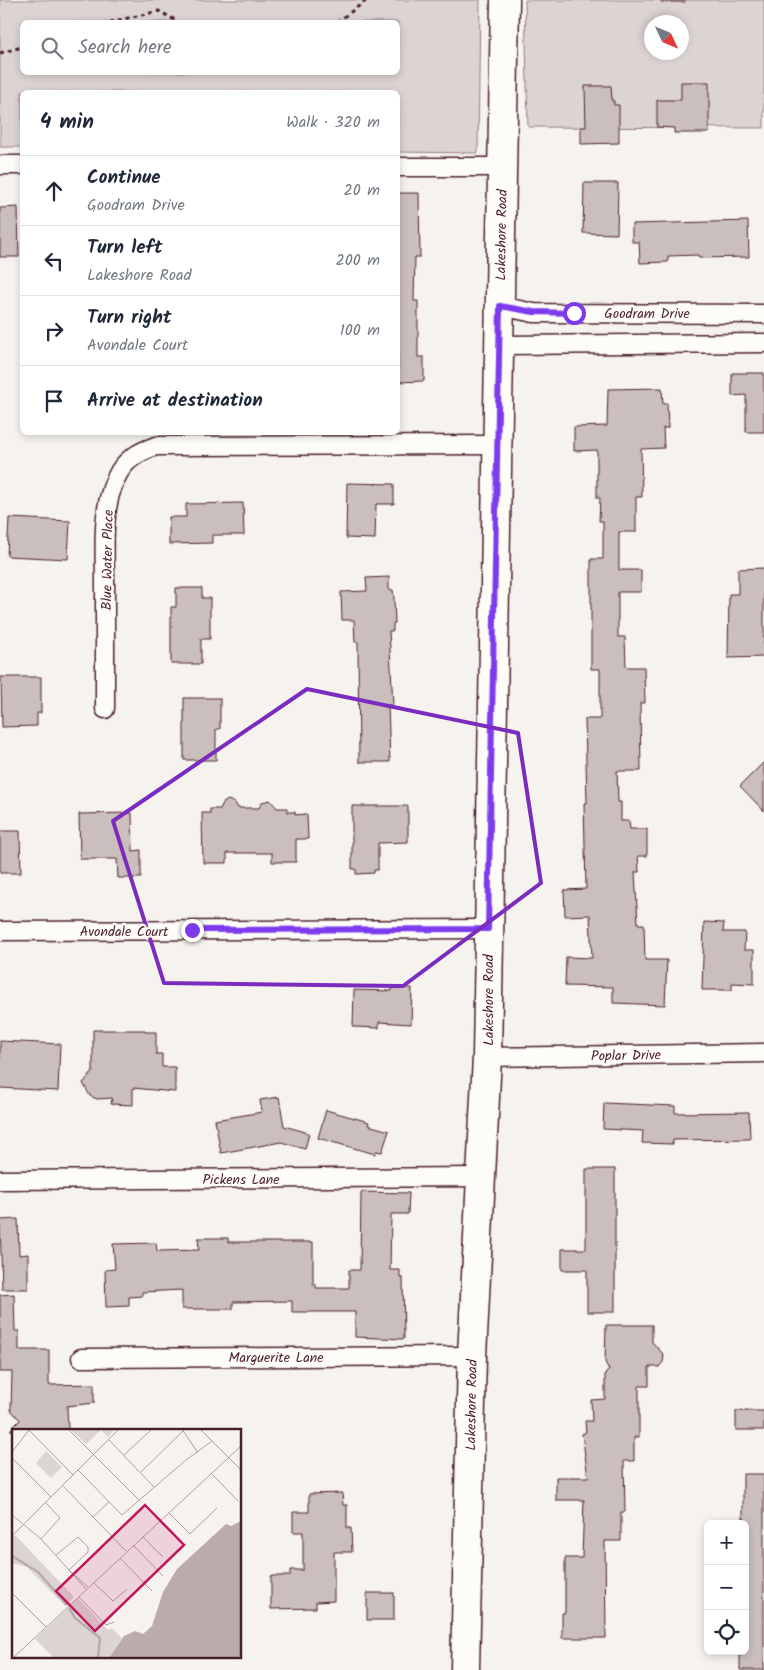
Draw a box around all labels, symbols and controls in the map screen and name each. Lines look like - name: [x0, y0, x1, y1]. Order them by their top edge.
- north arrow: [644, 15, 689, 60]
- search box: [20, 20, 400, 75]
- text: Search here: [78, 33, 172, 63]
- icon: search: [38, 34, 66, 62]
- text: 4 min: [40, 106, 94, 139]
- text: Walk · 320 m: [286, 110, 380, 135]
- text: Continue: [87, 163, 160, 193]
- icon: ahead: [40, 177, 68, 205]
- text: 20 m: [344, 178, 380, 203]
- street label: Lakeshore Road: [490, 188, 514, 281]
- text: Goodram Drive: [87, 193, 185, 218]
- text: Turn left: [87, 233, 162, 263]
- icon: left: [40, 247, 68, 275]
- text: 200 m: [336, 248, 380, 273]
- text: Lakeshore Road: [87, 263, 192, 288]
- route start: [563, 302, 586, 325]
- text: Turn right: [87, 303, 172, 333]
- street label: Goodram Drive: [604, 303, 690, 325]
- icon: right: [40, 317, 68, 345]
- text: 100 m: [340, 318, 380, 343]
- text: Avondale Court: [87, 333, 188, 358]
- text: Arrive at destination: [87, 386, 263, 416]
- icon: arrive: [40, 387, 68, 415]
- street label: Blue Water Place: [96, 509, 120, 611]
- route end: [181, 919, 204, 942]
- street label: Avondale Court: [80, 921, 169, 943]
- street label: Lakeshore Road: [478, 953, 500, 1046]
- street label: Poplar Drive: [591, 1044, 662, 1068]
- street label: Pickens Lane: [202, 1169, 280, 1191]
- street label: Marguerite Lane: [228, 1347, 324, 1369]
- street label: Lakeshore Road: [460, 1358, 484, 1451]
- inset map: [12, 1429, 241, 1658]
- map controls: [704, 1520, 749, 1655]
- button: +: [704, 1520, 749, 1565]
- button: −: [704, 1565, 749, 1610]
- button: locate: [704, 1610, 749, 1655]

